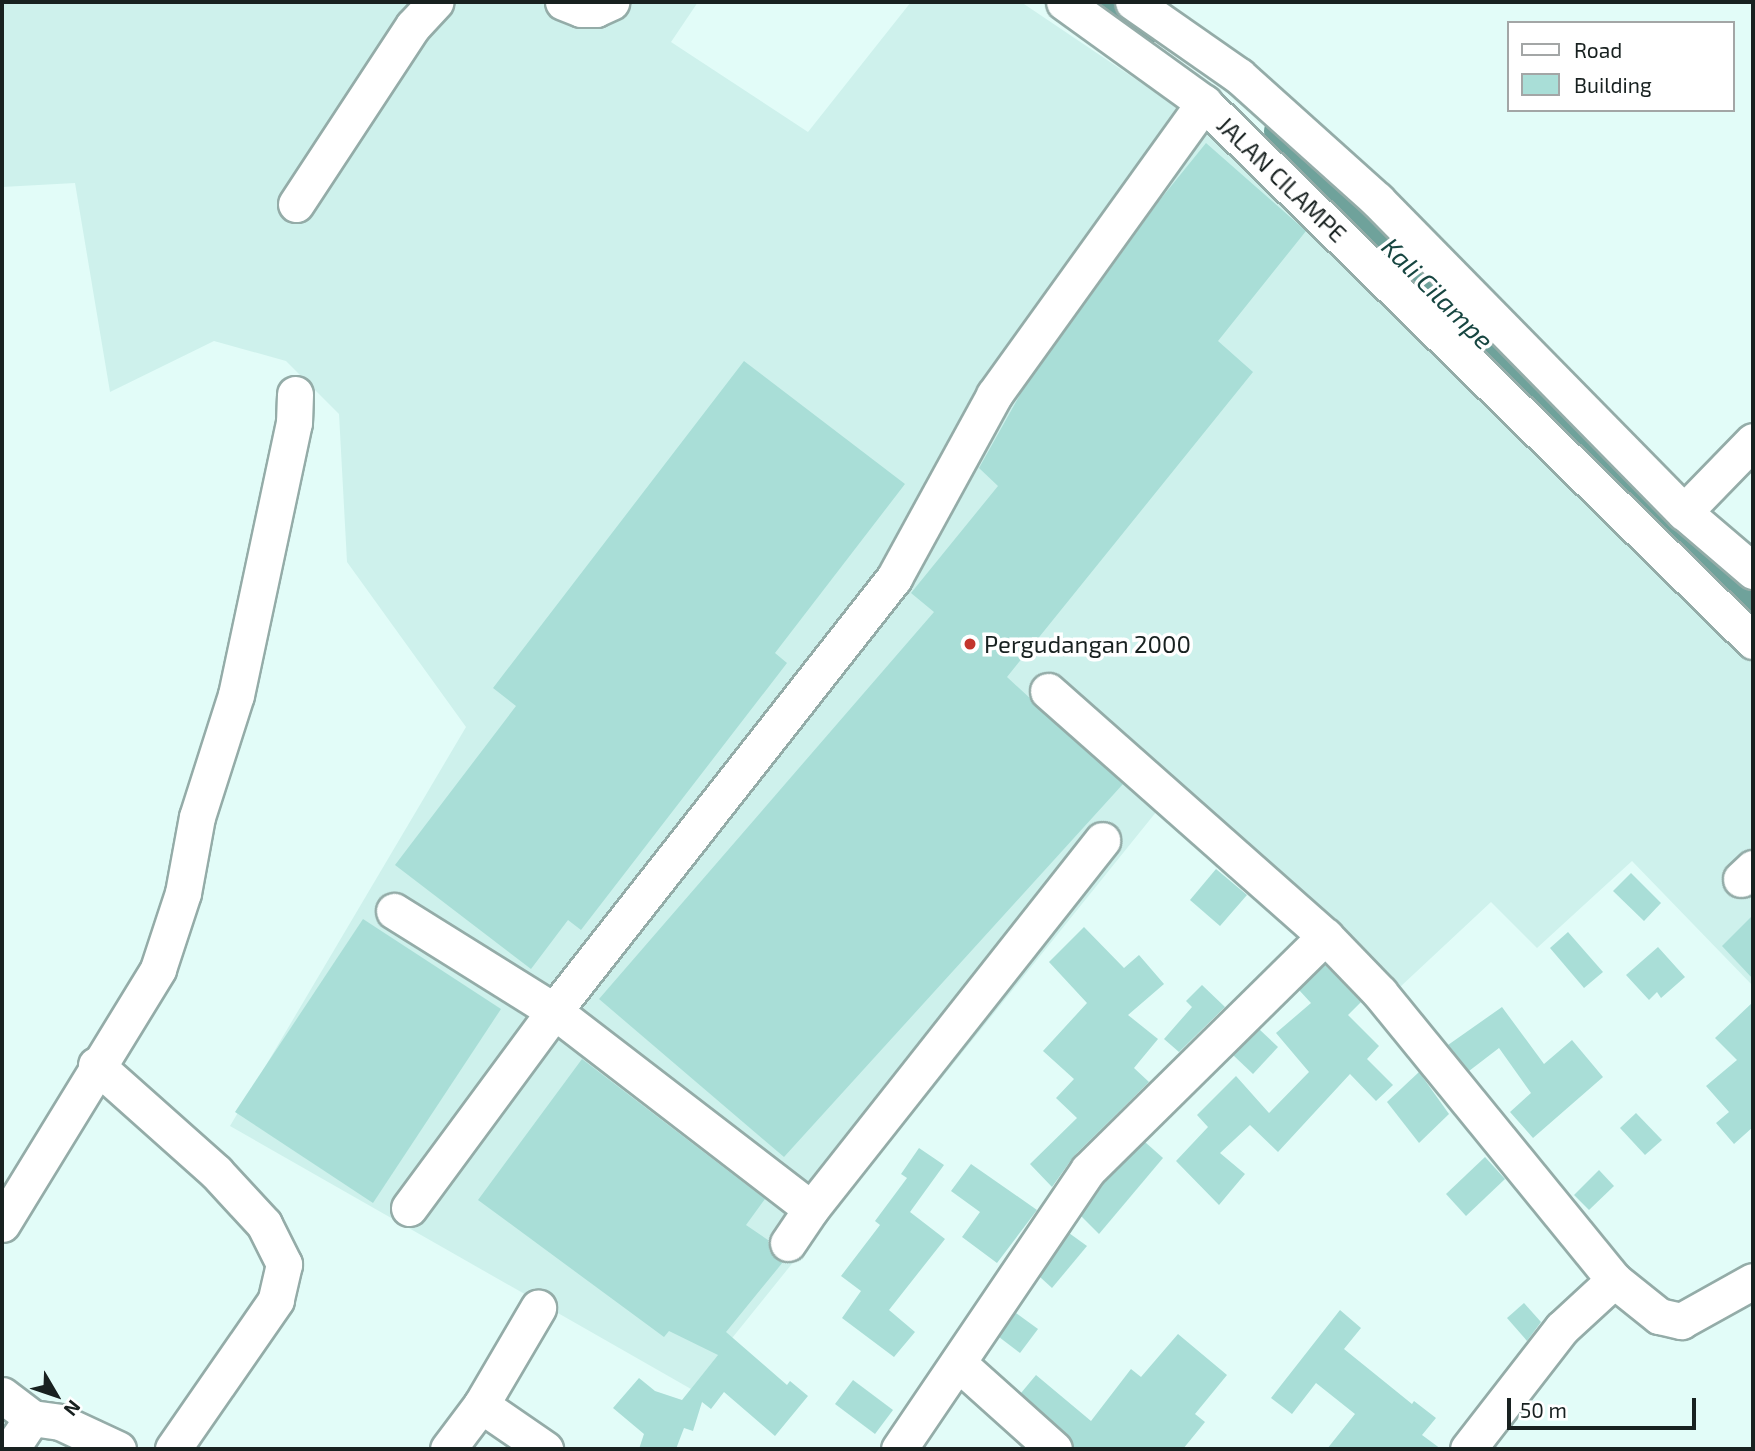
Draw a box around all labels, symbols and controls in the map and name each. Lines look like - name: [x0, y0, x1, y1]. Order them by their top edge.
- legend: [1506, 21, 1734, 112]
- text: Road: [1574, 37, 1622, 62]
- text: Building: [1574, 72, 1652, 97]
- street label: JALAN CILAMPE: [1211, 110, 1353, 248]
- water label: Kali Cilampe: [1376, 231, 1500, 355]
- place label: Pergudangan 2000: [984, 630, 1191, 658]
- marker: Pergudangan 2000: [962, 636, 978, 652]
- north arrow: [21, 1360, 91, 1430]
- scale bar: [1510, 1384, 1699, 1428]
- text: N: [59, 1396, 86, 1421]
- text: 50 m: [1520, 1397, 1567, 1422]

